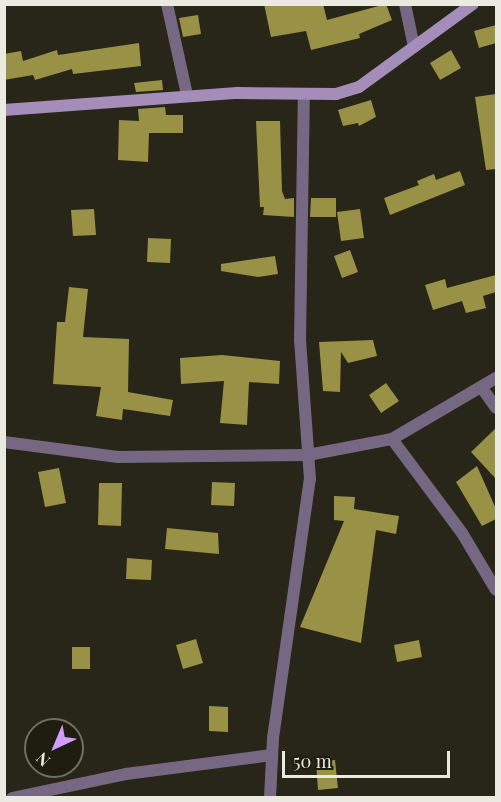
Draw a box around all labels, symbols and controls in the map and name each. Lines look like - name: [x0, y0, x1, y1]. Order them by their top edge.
- north arrow: [24, 718, 84, 778]
- scale bar: [285, 739, 453, 777]
- text: N: [31, 748, 54, 771]
- text: 50 m: [293, 749, 332, 773]

